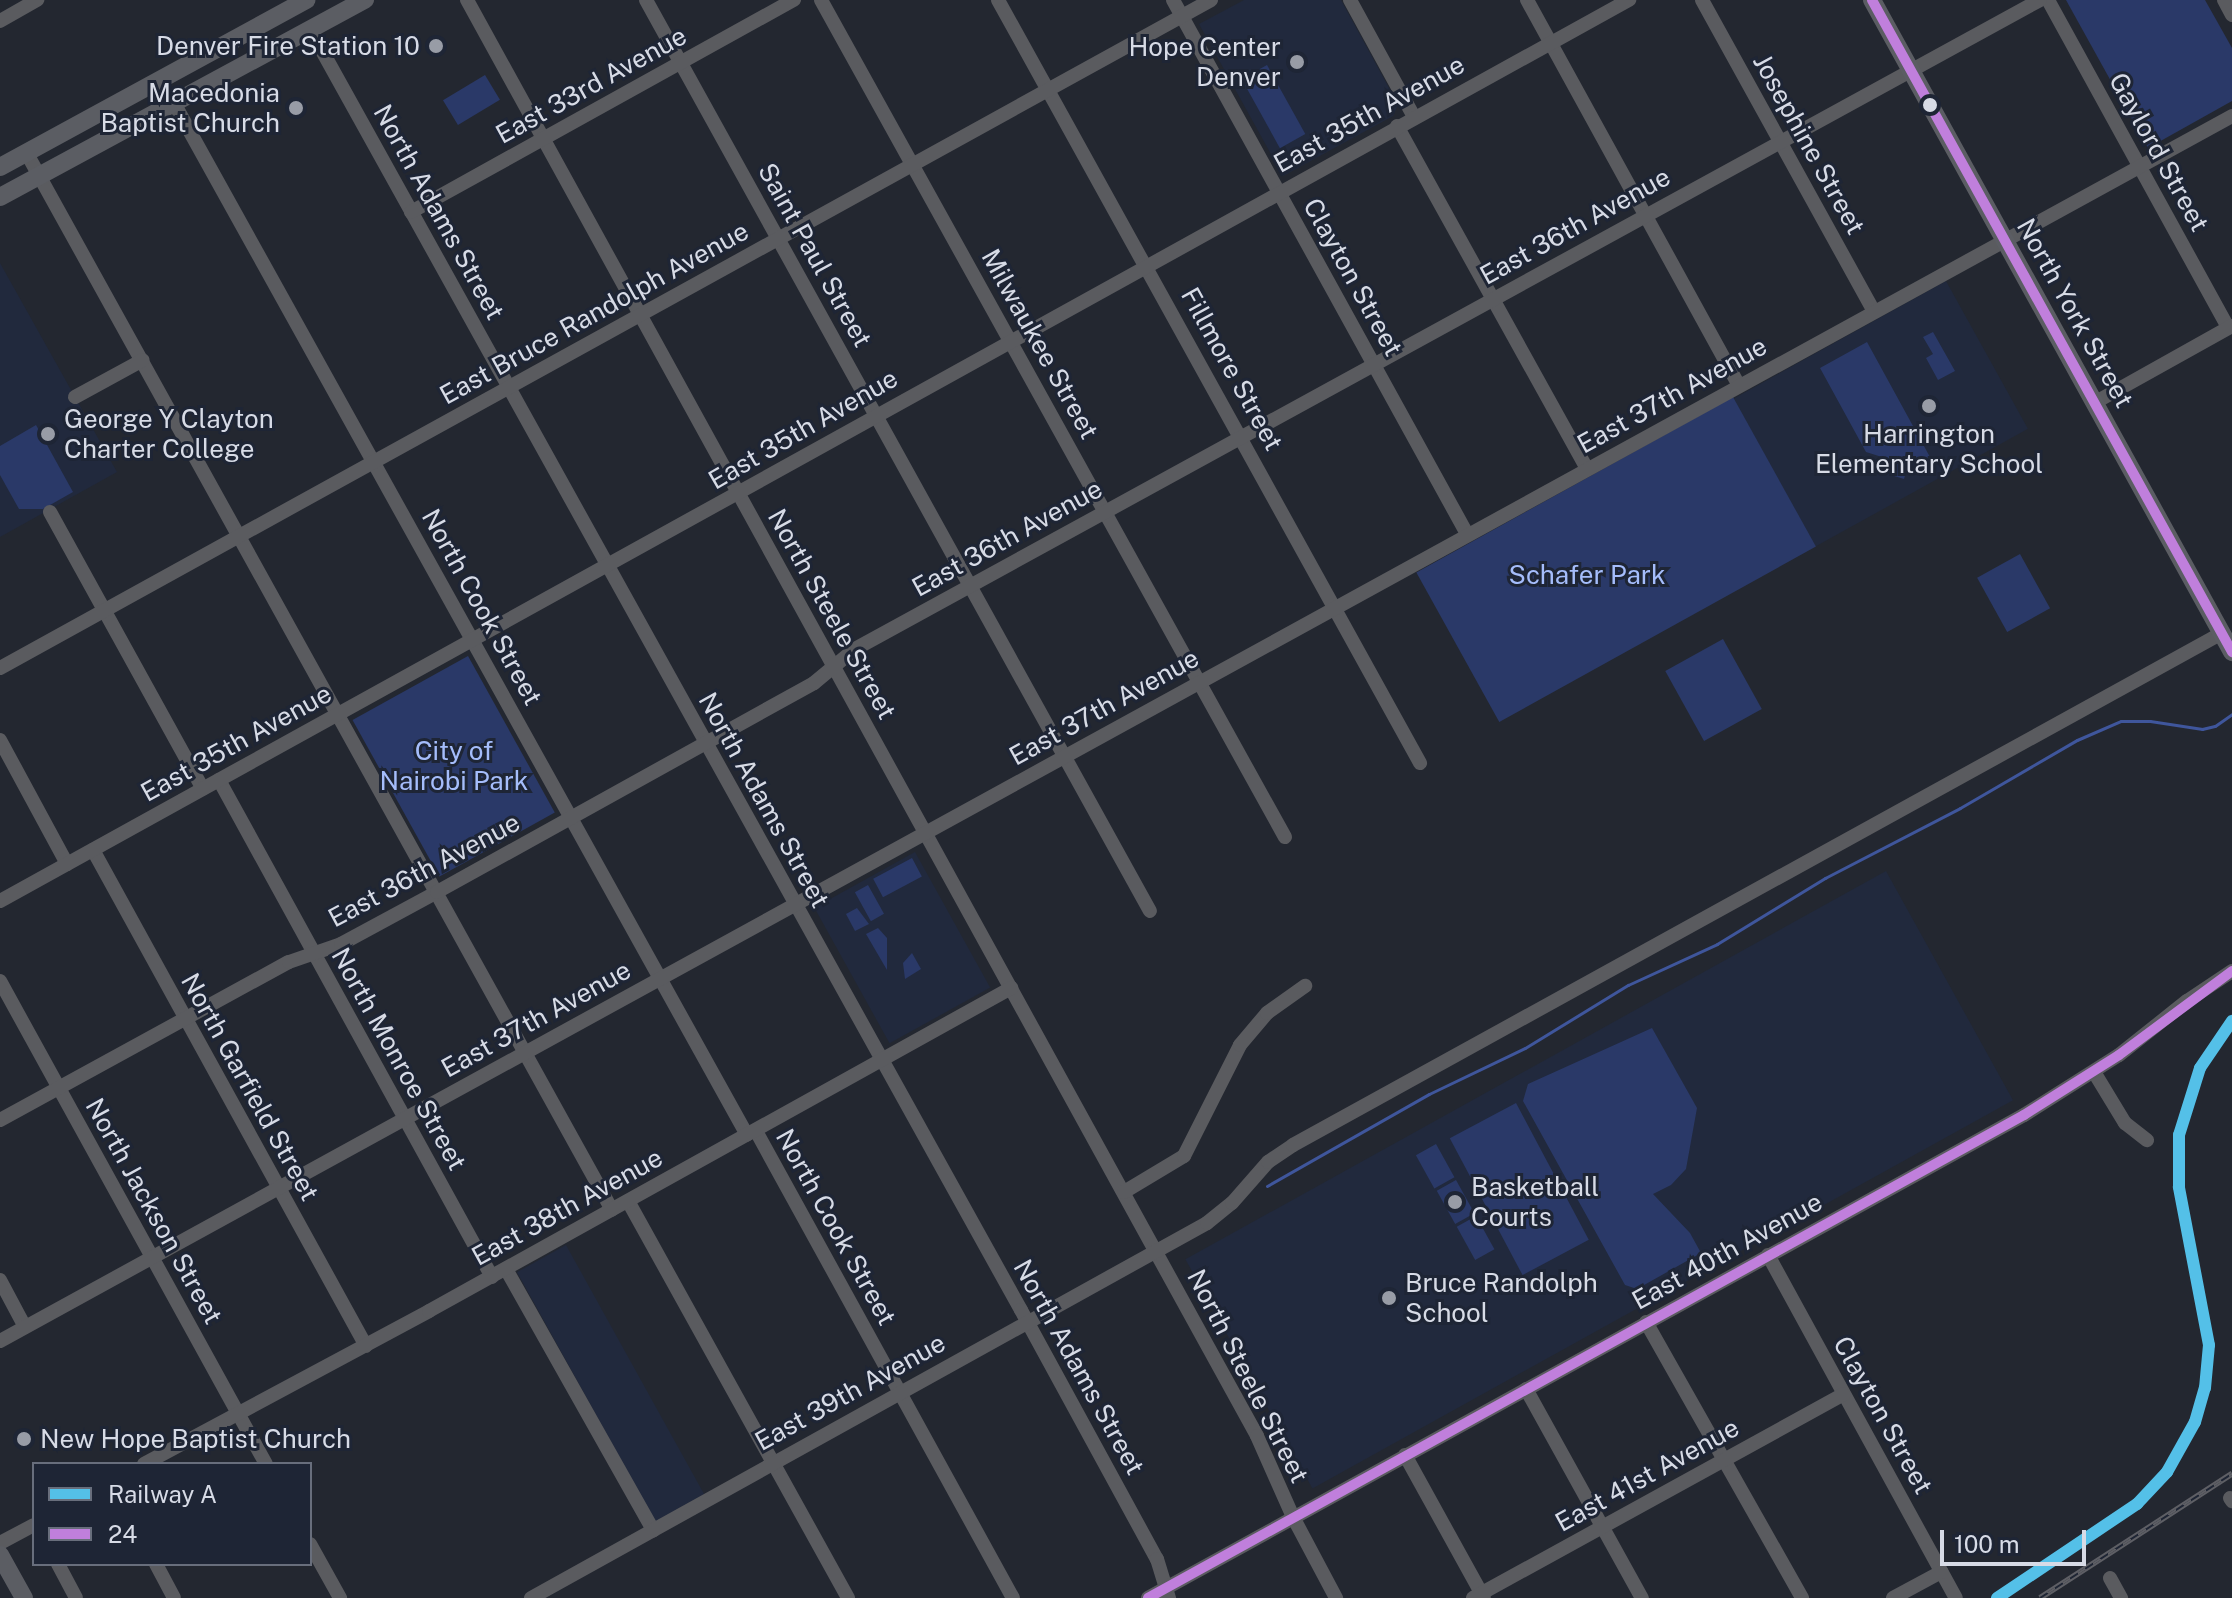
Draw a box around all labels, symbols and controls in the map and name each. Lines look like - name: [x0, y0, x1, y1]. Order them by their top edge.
- street label: East 33rd Avenue: [490, 20, 692, 150]
- place label: Denver Fire Station 10: [156, 30, 420, 62]
- place label: Hope Center Denver: [1128, 31, 1281, 92]
- marker: Denver Fire Station 10: [427, 37, 445, 55]
- street label: Josephine Street: [1746, 48, 1872, 240]
- street label: East 35th Avenue: [1268, 49, 1470, 179]
- marker: Hope Center Denver: [1288, 53, 1306, 71]
- street label: Gaylord Street: [2103, 67, 2215, 237]
- place label: Macedonia Baptist Church: [100, 77, 280, 138]
- unlabelled marker: [1922, 97, 1938, 113]
- marker: Macedonia Baptist Church: [287, 99, 305, 117]
- street label: North Adams Street: [367, 99, 511, 325]
- street label: Saint Paul Street: [752, 158, 878, 352]
- street label: East 36th Avenue: [1474, 161, 1676, 291]
- street label: Clayton Street: [1297, 193, 1409, 361]
- street label: North York Street: [2010, 213, 2140, 413]
- street label: East Bruce Randolph Avenue: [434, 215, 754, 411]
- street label: Milwaukee Street: [975, 244, 1105, 444]
- street label: Fillmore Street: [1174, 282, 1290, 456]
- street label: East 37th Avenue: [1572, 330, 1772, 460]
- street label: East 35th Avenue: [703, 362, 903, 496]
- marker: Harrington Elementary School: [1920, 397, 1938, 415]
- place label: George Y Clayton Charter College: [64, 403, 274, 464]
- place label: Harrington Elementary School: [1815, 418, 2043, 480]
- marker: George Y Clayton Charter College: [39, 425, 57, 443]
- street label: East 36th Avenue: [906, 473, 1108, 603]
- street label: North Cook Street: [415, 503, 549, 711]
- street label: North Steele Street: [761, 503, 903, 725]
- park label: Schafer Park: [1508, 559, 1666, 591]
- street label: East 37th Avenue: [1004, 642, 1204, 772]
- street label: East 35th Avenue: [135, 678, 337, 808]
- street label: North Adams Street: [692, 687, 836, 913]
- park label: City of Nairobi Park: [380, 735, 528, 796]
- street label: East 36th Avenue: [323, 806, 525, 934]
- street label: North Monroe Street: [325, 942, 473, 1176]
- street label: East 37th Avenue: [436, 954, 636, 1084]
- street label: North Garfield Street: [175, 968, 325, 1206]
- street label: North Jackson Street: [79, 1093, 229, 1329]
- street label: North Cook Street: [769, 1123, 903, 1331]
- street label: East 38th Avenue: [466, 1142, 668, 1272]
- place label: Basketball Courts: [1471, 1171, 1599, 1232]
- street label: East 40th Avenue: [1627, 1186, 1827, 1316]
- marker: Basketball Courts: [1446, 1193, 1464, 1211]
- street label: North Adams Street: [1007, 1254, 1151, 1480]
- street label: North Steele Street: [1181, 1264, 1315, 1488]
- place label: Bruce Randolph School: [1405, 1267, 1598, 1328]
- marker: Bruce Randolph School: [1380, 1289, 1398, 1307]
- street label: East 39th Avenue: [749, 1327, 951, 1457]
- street label: Clayton Street: [1827, 1331, 1939, 1499]
- street label: East 41st Avenue: [1550, 1412, 1744, 1538]
- place label: New Hope Baptist Church: [40, 1423, 351, 1455]
- marker: New Hope Baptist Church: [15, 1430, 33, 1448]
- legend: [32, 1462, 312, 1566]
- text: Railway A: [108, 1480, 217, 1508]
- scale bar: [1944, 1514, 2090, 1564]
- text: 24: [108, 1520, 137, 1548]
- text: 100 m: [1954, 1530, 2020, 1558]

